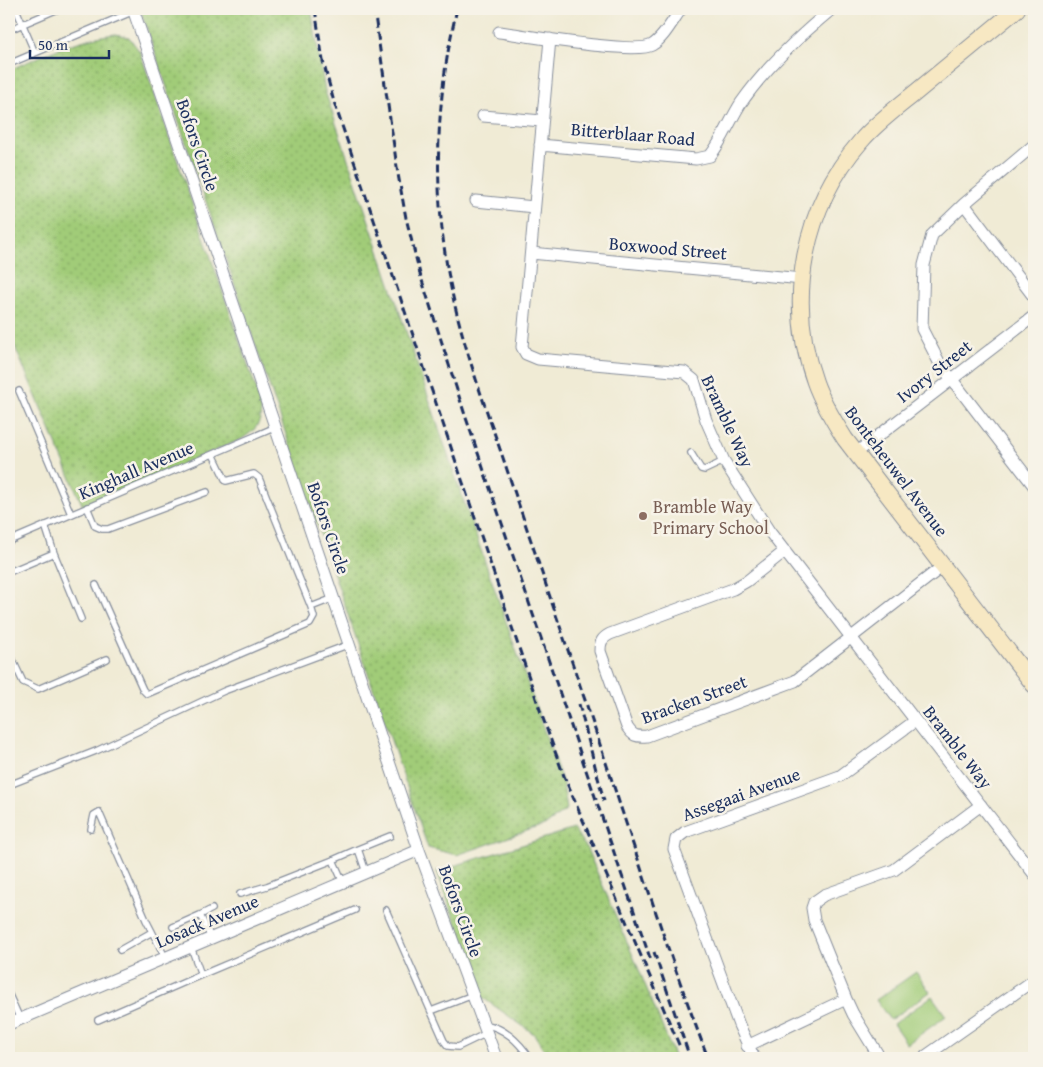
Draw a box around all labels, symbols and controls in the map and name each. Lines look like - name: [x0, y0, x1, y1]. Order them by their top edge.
- scale bar: [30, 28, 109, 60]
- text: 50 m: [38, 34, 69, 55]
- street label: Bofors Circle: [170, 95, 226, 195]
- street label: Bitterblaar Road: [570, 115, 696, 153]
- street label: Boxwood Street: [608, 229, 729, 267]
- street label: Ivory Street: [891, 333, 978, 409]
- street label: Bramble Way: [695, 370, 761, 472]
- street label: Bonteheuwel Avenue: [839, 400, 955, 542]
- street label: Kinghall Avenue: [74, 434, 198, 506]
- street label: Bofors Circle: [301, 478, 357, 578]
- place label: Bramble Way Primary School: [653, 493, 769, 541]
- marker: Bramble Way Primary School: [637, 510, 649, 522]
- street label: Bracken Street: [637, 667, 751, 731]
- street label: Bramble Way: [917, 699, 999, 795]
- street label: Assegaai Avenue: [678, 760, 804, 828]
- street label: Bofors Circle: [432, 861, 490, 961]
- street label: Losack Avenue: [151, 887, 263, 955]

